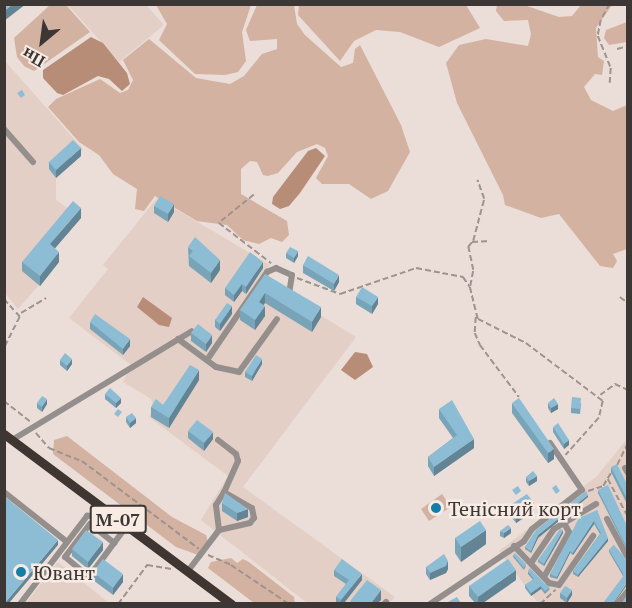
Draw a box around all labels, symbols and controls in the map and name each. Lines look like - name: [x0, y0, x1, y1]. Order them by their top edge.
- north arrow: [12, 12, 72, 72]
- text: Пн: [18, 43, 49, 73]
- place label: Тенісний корт: [448, 496, 581, 520]
- marker: Тенісний корт: [429, 501, 443, 515]
- road number: М-07: [90, 504, 146, 534]
- place label: Ювант: [33, 560, 95, 584]
- marker: Ювант: [14, 565, 28, 579]

